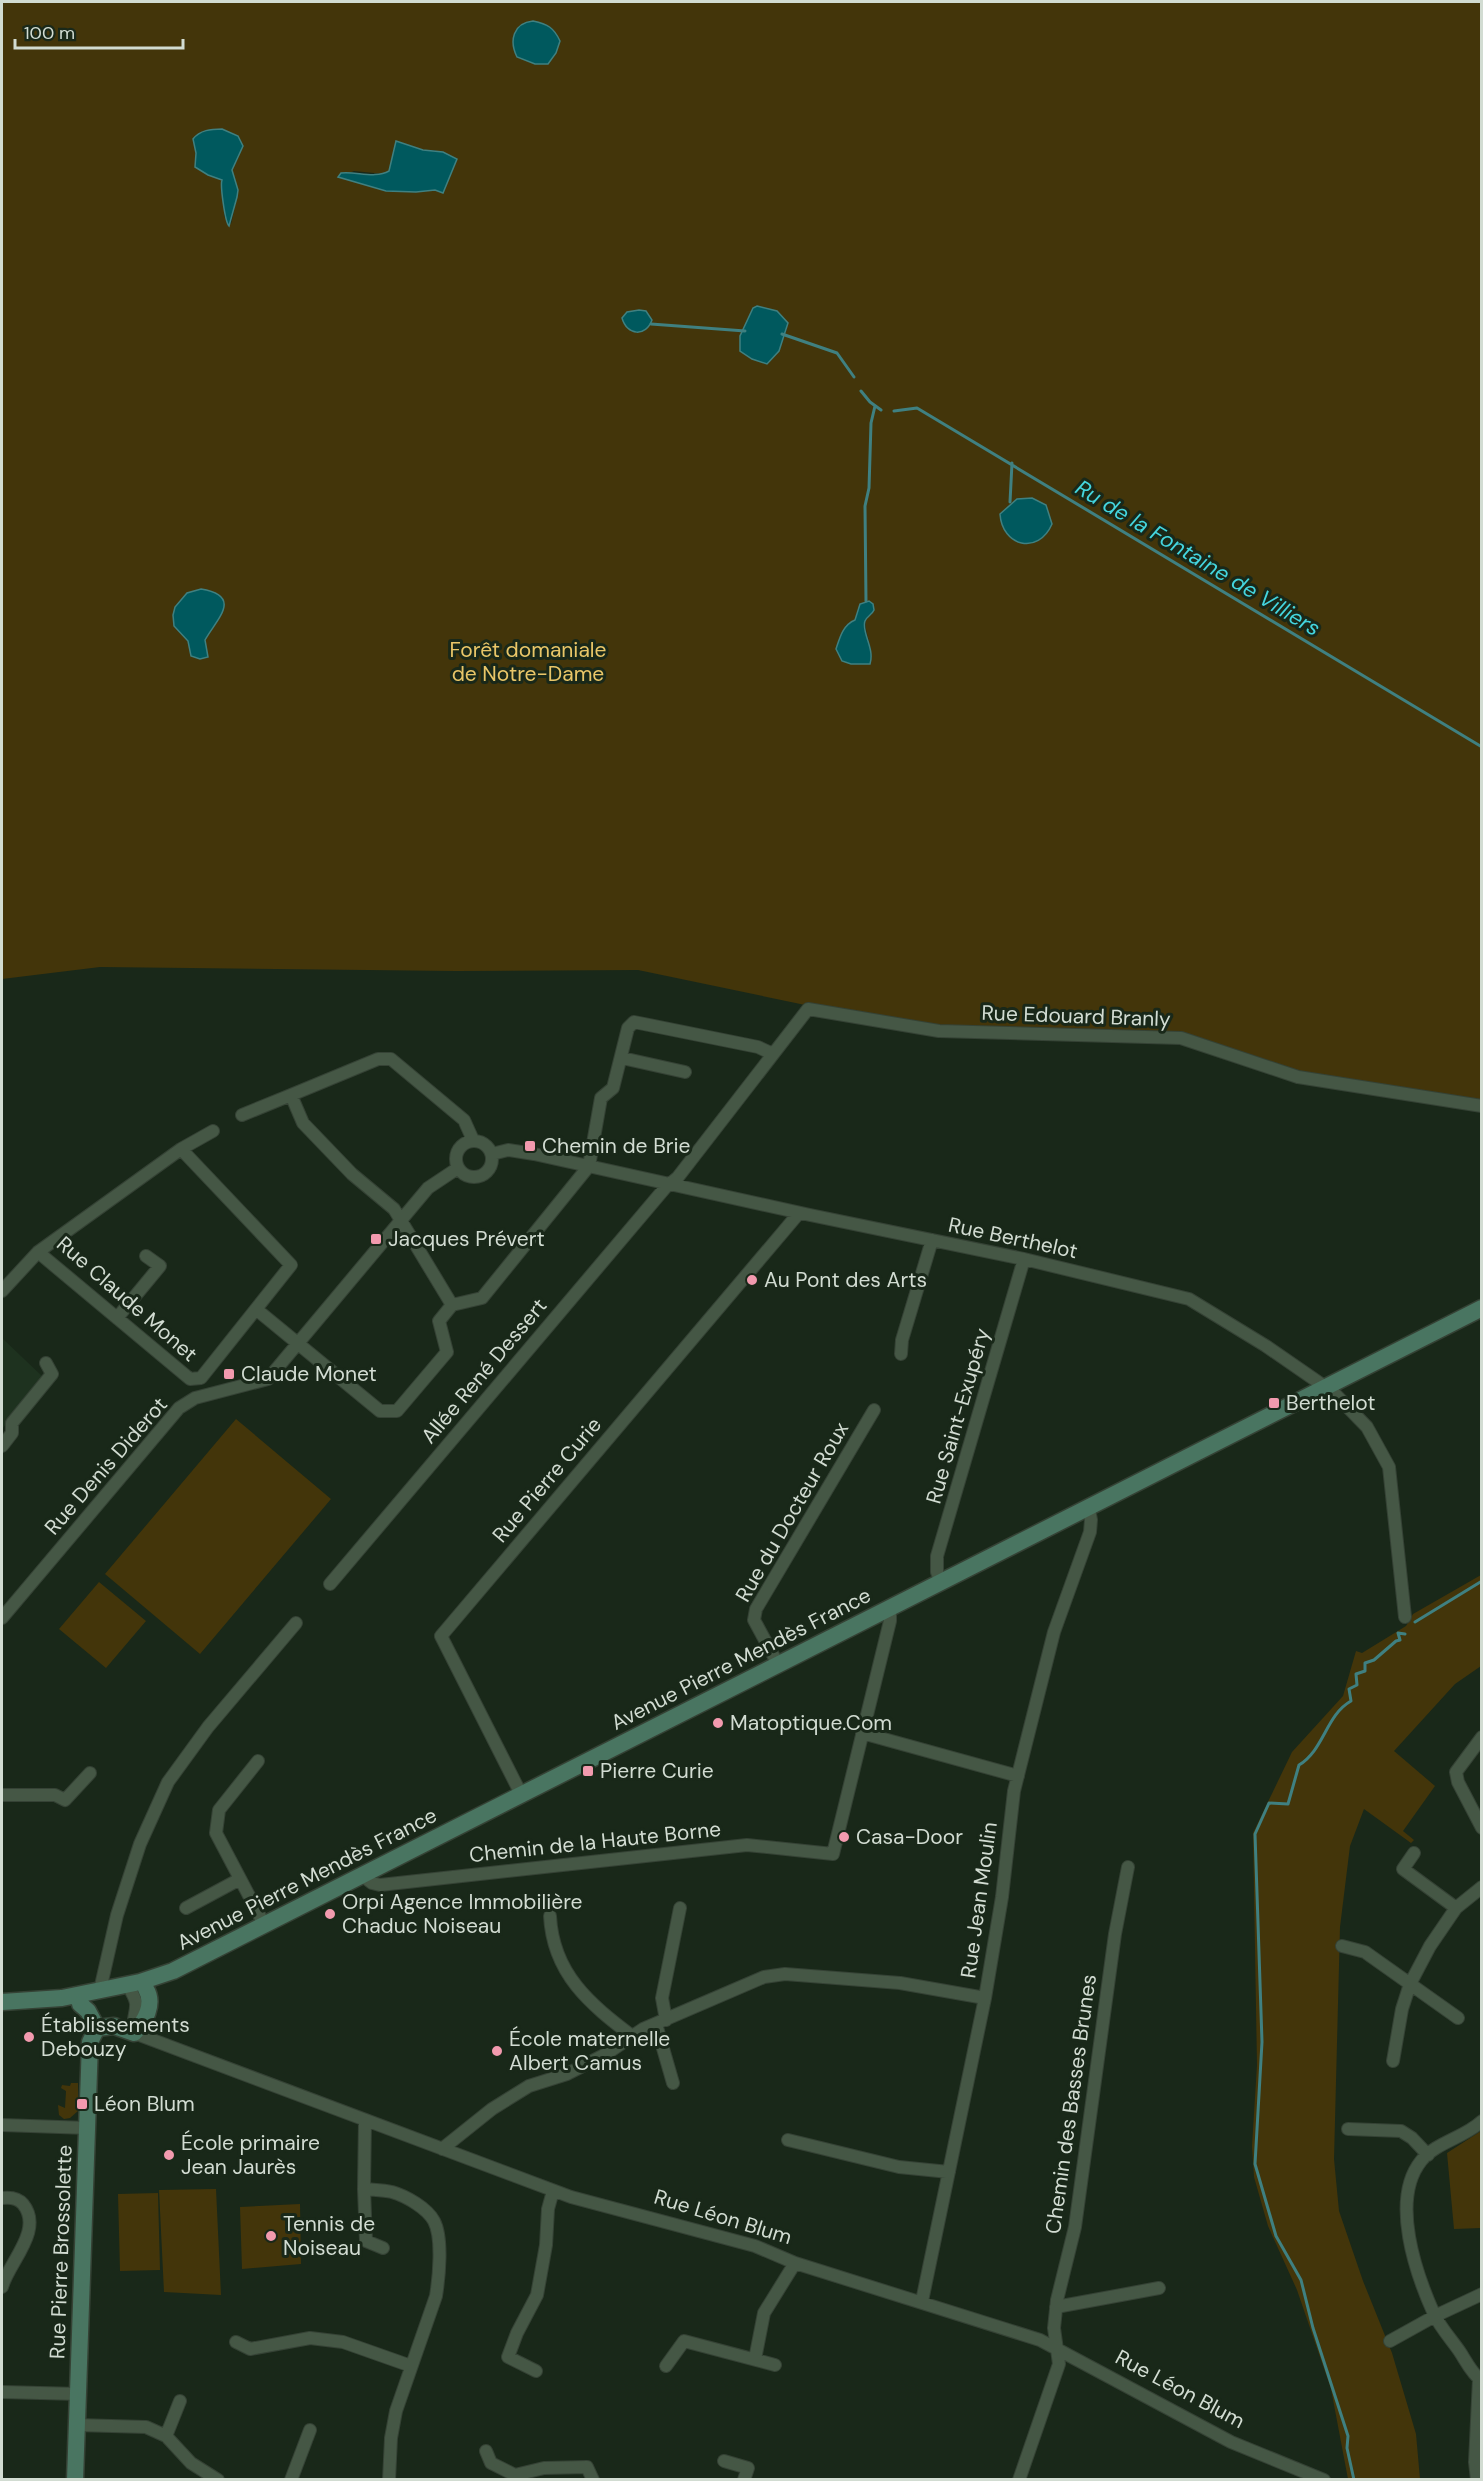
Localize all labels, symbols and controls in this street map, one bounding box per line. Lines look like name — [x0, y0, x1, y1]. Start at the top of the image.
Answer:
scale bar — [15, 12, 183, 50]
text: 100 m — [24, 21, 75, 45]
water label: Ru de la Fontaine de Villiers — [1070, 473, 1326, 643]
park label: Forêt domaniale de Notre-Dame — [450, 636, 607, 688]
street label: Rue Edouard Branly — [981, 999, 1171, 1033]
place label: Chemin de Brie — [542, 1132, 691, 1160]
marker: Chemin de Brie — [523, 1139, 537, 1153]
street label: Rue Berthelot — [946, 1211, 1080, 1265]
place label: Jacques Prévert — [388, 1225, 545, 1253]
street label: Rue Claude Monet — [51, 1230, 203, 1368]
marker: Jacques Prévert — [369, 1232, 383, 1246]
place label: Au Pont des Arts — [764, 1266, 927, 1294]
marker: Au Pont des Arts — [745, 1273, 759, 1287]
street label: Allée René Dessert — [415, 1292, 553, 1450]
street label: Rue Saint-Exupéry — [920, 1325, 997, 1507]
place label: Claude Monet — [241, 1360, 377, 1388]
marker: Claude Monet — [222, 1367, 236, 1381]
place label: Berthelot — [1286, 1389, 1376, 1417]
street label: Rue Denis Diderot — [38, 1391, 174, 1541]
marker: Berthelot — [1267, 1396, 1281, 1410]
street label: Rue Pierre Curie — [486, 1411, 608, 1549]
street label: Rue du Docteur Roux — [729, 1417, 855, 1607]
street label: Avenue Pierre Mendès France — [606, 1581, 876, 1737]
place label: Matoptique.Com — [730, 1709, 892, 1737]
marker: Matoptique.Com — [711, 1716, 725, 1730]
place label: Pierre Curie — [600, 1757, 714, 1785]
marker: Pierre Curie — [581, 1764, 595, 1778]
street label: Avenue Pierre Mendès France — [172, 1801, 442, 1957]
street label: Chemin de la Haute Borne — [468, 1815, 722, 1869]
street label: Rue Jean Moulin — [954, 1820, 1004, 1980]
place label: Casa-Door — [856, 1823, 963, 1851]
marker: Casa-Door — [837, 1830, 851, 1844]
place label: Orpi Agence Immobilière Chaduc Noiseau — [342, 1888, 583, 1940]
marker: Orpi Agence Immobilière Chaduc Noiseau — [323, 1907, 337, 1921]
street label: Chemin des Basses Brunes — [1039, 1972, 1103, 2236]
place label: Établissements Debouzy — [41, 2011, 190, 2063]
place label: École maternelle Albert Camus — [509, 2025, 670, 2077]
marker: Établissements Debouzy — [22, 2030, 36, 2044]
marker: École maternelle Albert Camus — [490, 2044, 504, 2058]
place label: Léon Blum — [94, 2090, 195, 2118]
marker: Léon Blum — [75, 2097, 89, 2111]
place label: École primaire Jean Jaurès — [181, 2129, 320, 2181]
street label: Rue Pierre Brossolette — [43, 2144, 79, 2360]
marker: École primaire Jean Jaurès — [162, 2148, 176, 2162]
street label: Rue Léon Blum — [651, 2183, 795, 2251]
place label: Tennis de Noiseau — [283, 2210, 375, 2262]
marker: Tennis de Noiseau — [264, 2229, 278, 2243]
street label: Rue Léon Blum — [1110, 2343, 1250, 2435]

